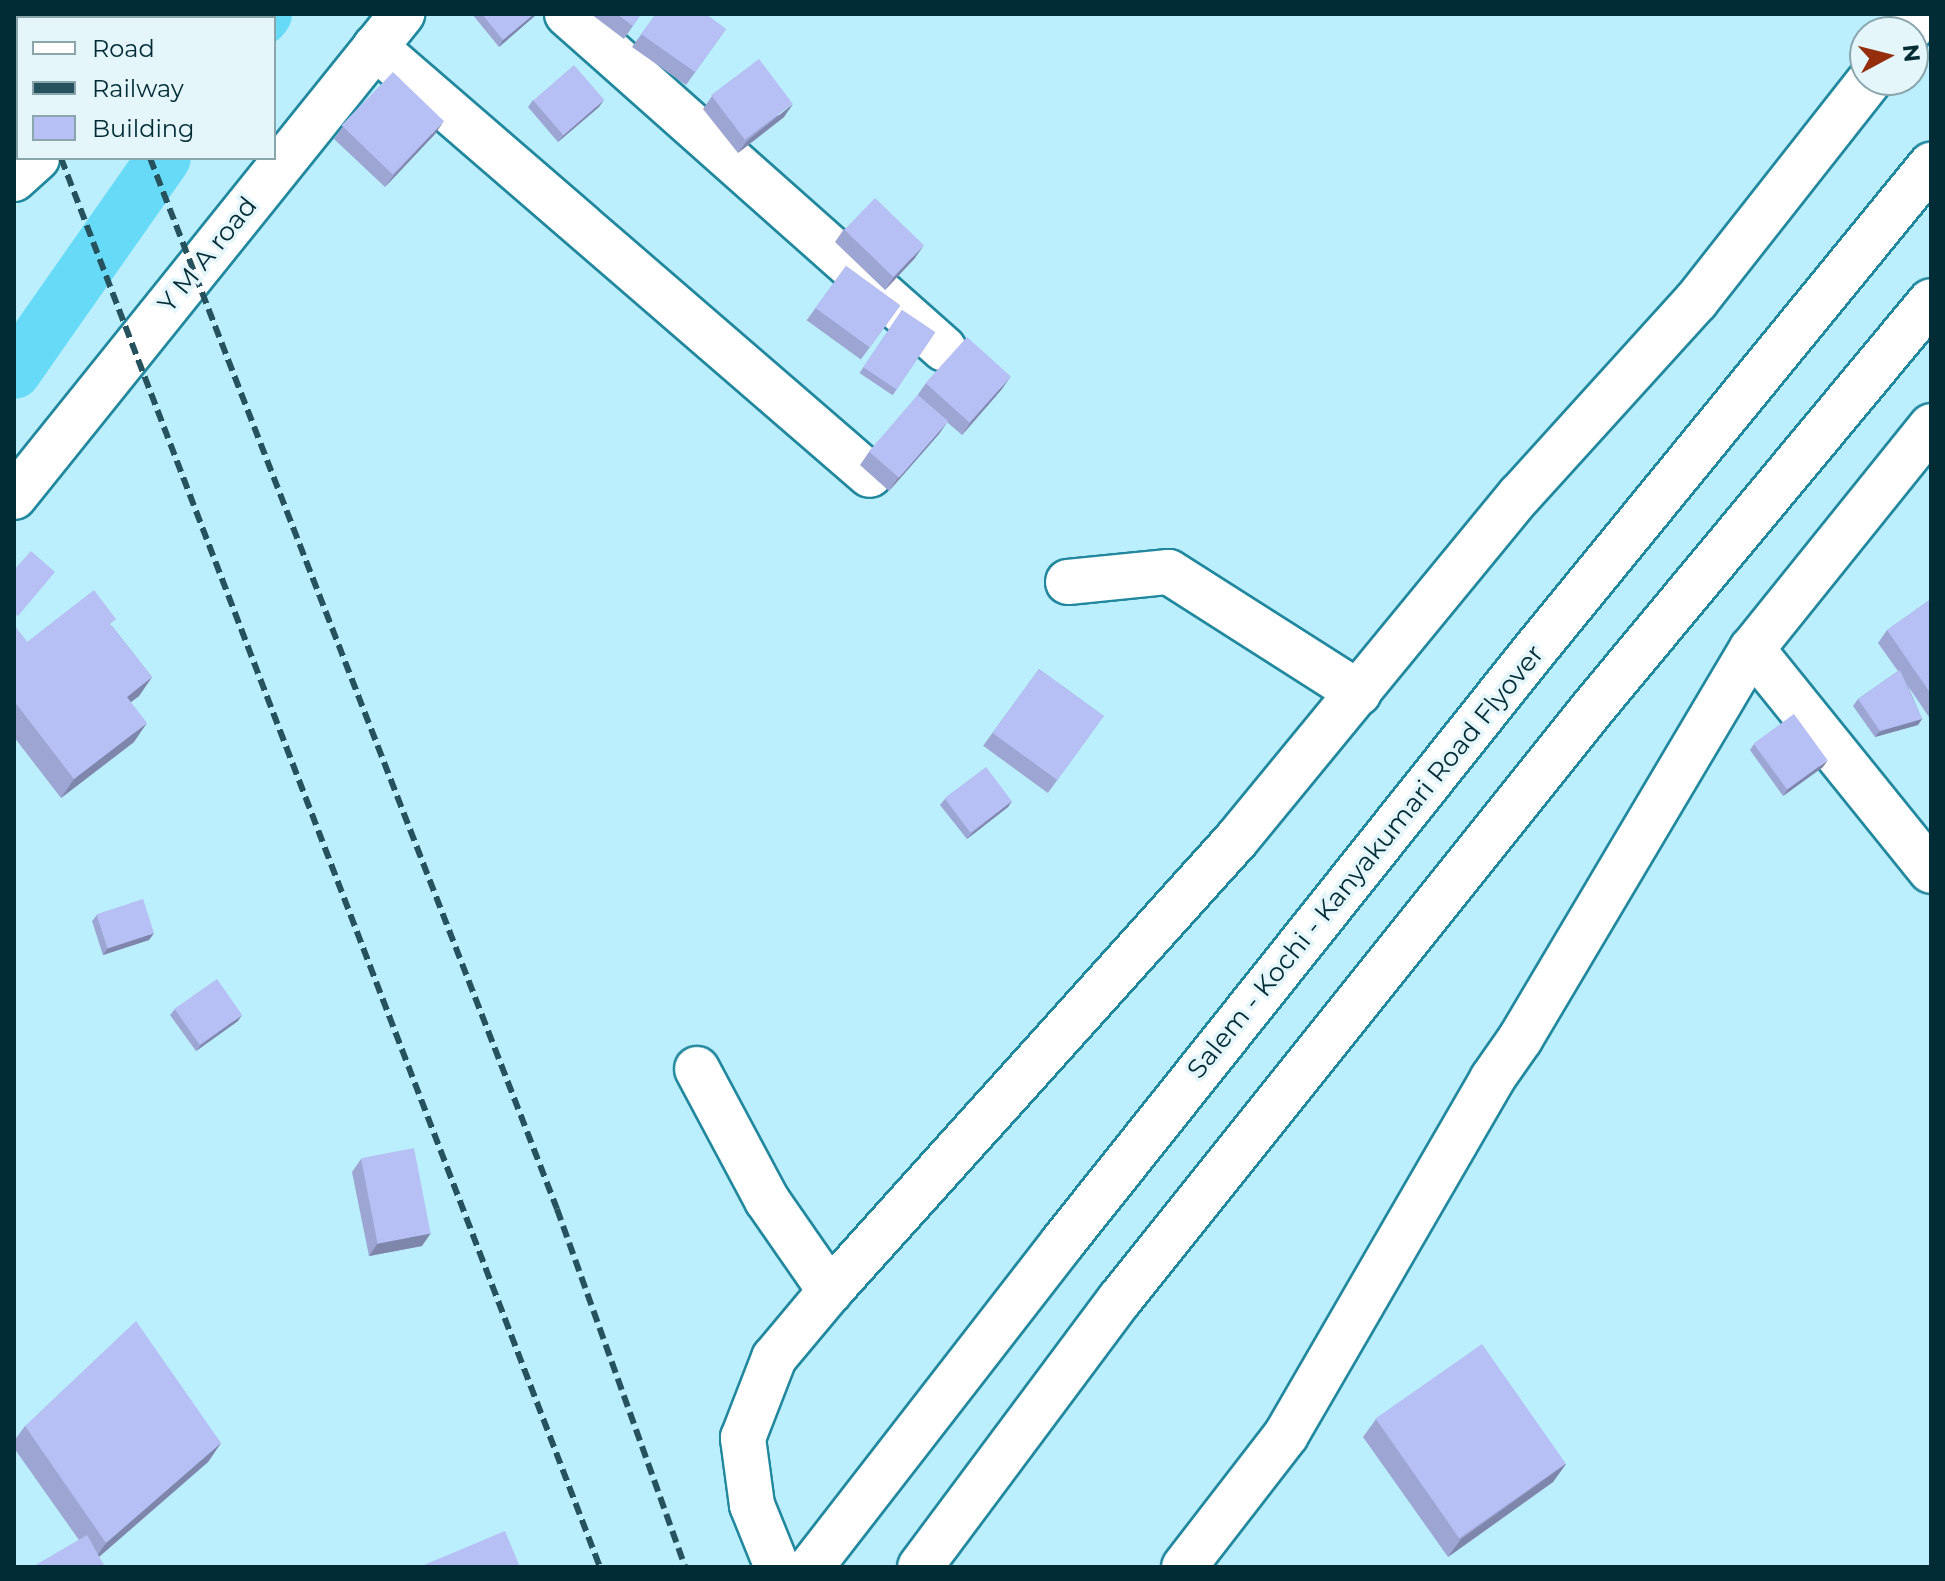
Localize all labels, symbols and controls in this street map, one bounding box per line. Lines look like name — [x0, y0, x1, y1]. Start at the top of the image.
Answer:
legend — [16, 16, 276, 160]
north arrow — [1849, 16, 1929, 96]
text: Road — [92, 34, 155, 63]
text: N — [1897, 43, 1926, 64]
text: Railway — [92, 74, 184, 103]
text: Building — [92, 114, 195, 143]
street label: Y M A road — [152, 191, 264, 319]
street label: Salem - Kochi - Kanyakumari Road Flyover — [1181, 639, 1551, 1085]

